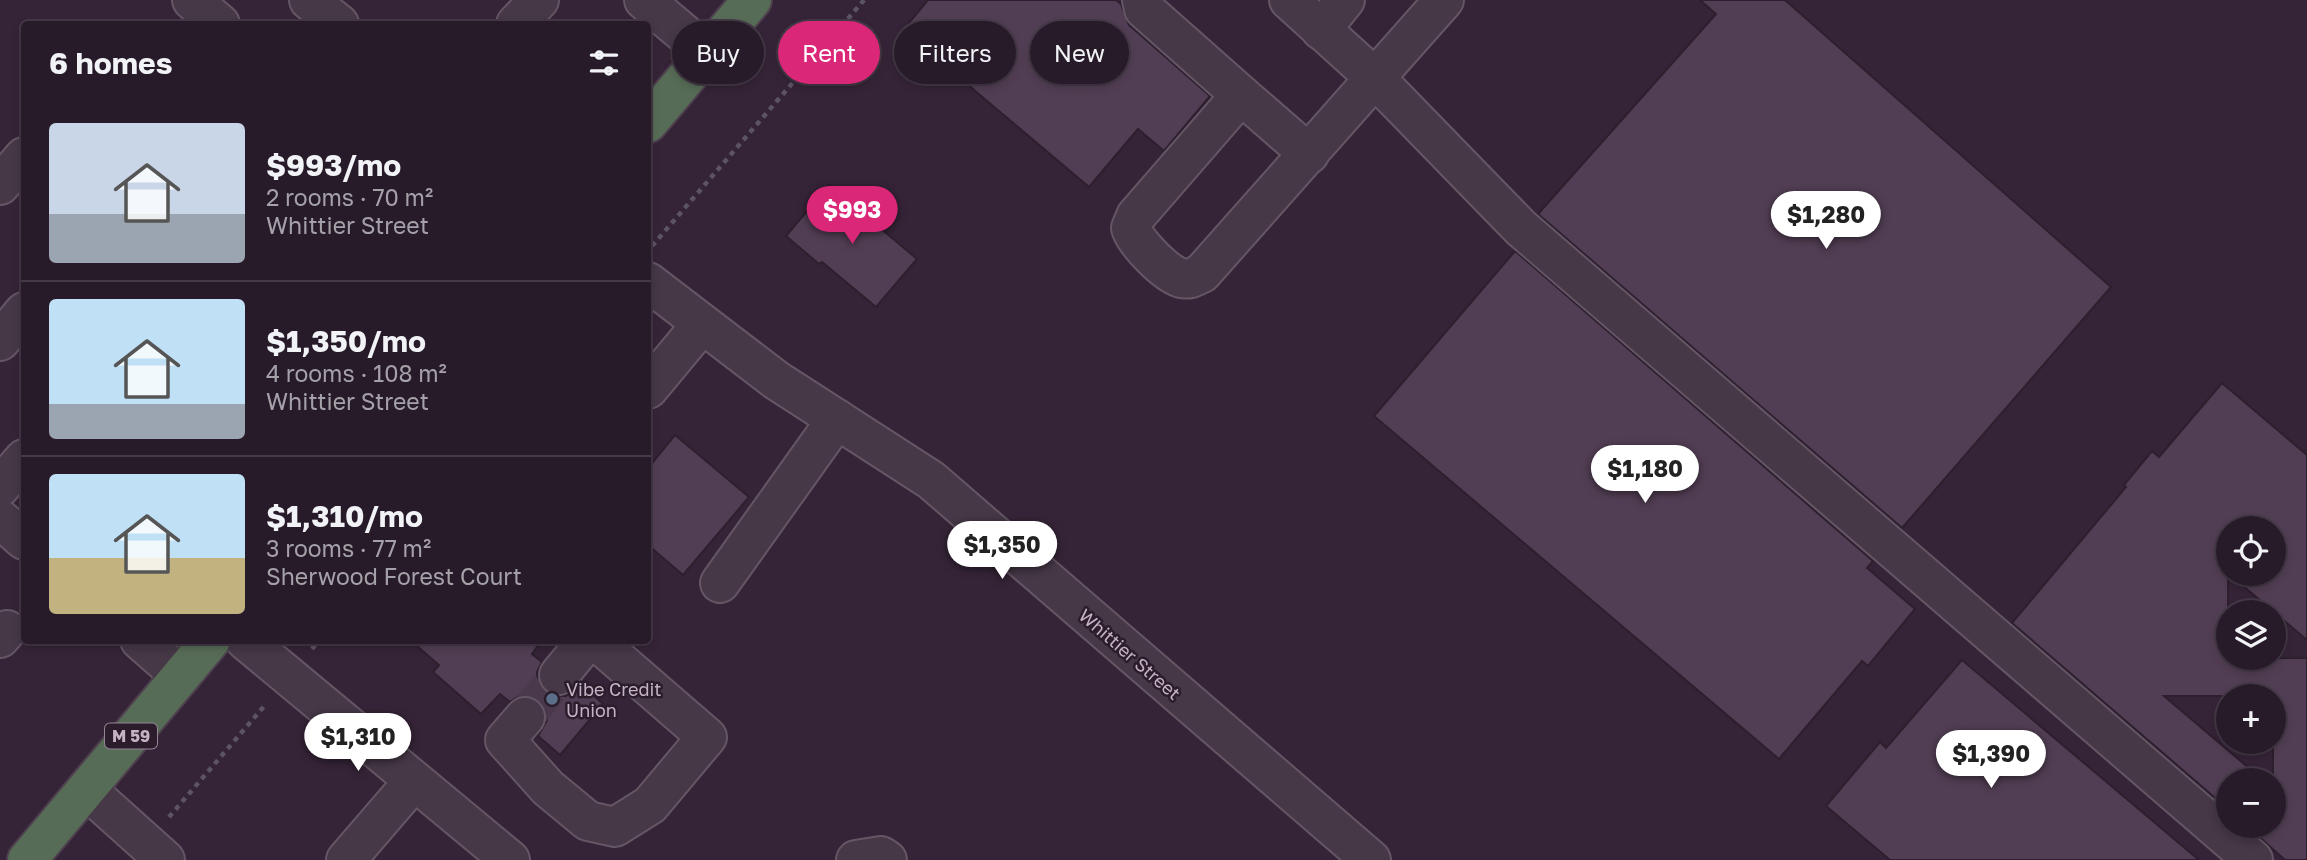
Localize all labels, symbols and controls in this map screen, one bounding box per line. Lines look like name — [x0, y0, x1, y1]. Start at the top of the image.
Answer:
chip: Buy — [672, 21, 764, 84]
chip: Rent — [778, 21, 880, 84]
chip: Filters — [894, 21, 1016, 84]
chip: New — [1030, 21, 1129, 84]
icon: filters — [585, 44, 623, 82]
text: 6 homes — [49, 45, 172, 81]
text: $993/mo — [266, 147, 401, 183]
icon: home — [105, 151, 189, 235]
text: 2 rooms · 70 m² — [266, 183, 433, 211]
pin: $993 — [811, 187, 893, 246]
pin: $1,280 — [1769, 191, 1883, 251]
text: $993 — [823, 195, 881, 223]
text: $1,280 — [1787, 200, 1865, 228]
text: Whittier Street — [266, 211, 429, 239]
text: $1,350/mo — [266, 323, 426, 359]
icon: home — [105, 327, 189, 411]
text: 4 rooms · 108 m² — [266, 359, 447, 387]
text: Whittier Street — [266, 387, 429, 415]
pin: $1,180 — [1588, 446, 1702, 505]
text: $1,180 — [1607, 454, 1683, 482]
text: $1,310/mo — [266, 498, 423, 534]
icon: home — [105, 502, 189, 586]
map controls — [2216, 516, 2286, 838]
button: locate — [2216, 516, 2286, 586]
pin: $1,350 — [945, 522, 1059, 581]
text: $1,350 — [963, 530, 1041, 558]
text: 3 rooms · 77 m² — [266, 534, 431, 562]
text: Sherwood Forest Court — [266, 562, 522, 590]
button: layers — [2216, 600, 2286, 670]
street label: Whittier Street — [1075, 604, 1185, 704]
place label: Vibe Credit Union — [566, 678, 662, 721]
button: + — [2216, 684, 2286, 754]
marker: Vibe Credit Union — [544, 691, 560, 707]
pin: $1,310 — [301, 714, 415, 773]
text: $1,310 — [320, 722, 396, 750]
road number: M 59 — [105, 723, 157, 748]
pin: $1,390 — [1934, 730, 2048, 790]
text: $1,390 — [1952, 739, 2030, 767]
button: − — [2216, 768, 2286, 838]

